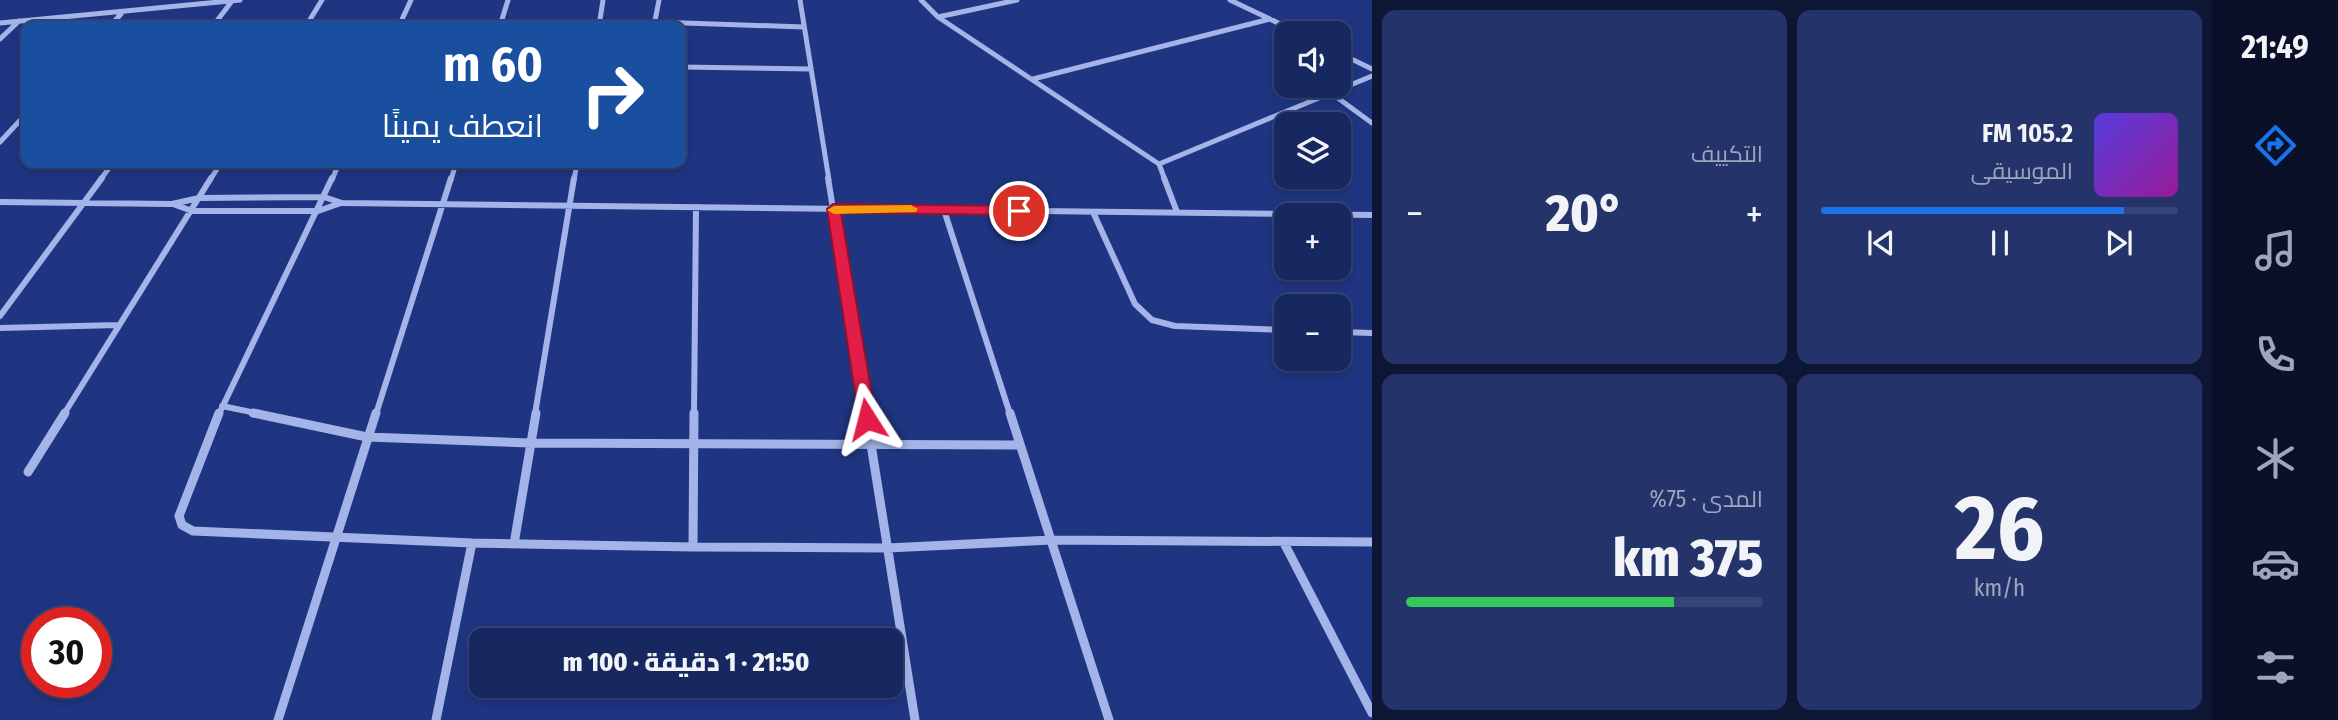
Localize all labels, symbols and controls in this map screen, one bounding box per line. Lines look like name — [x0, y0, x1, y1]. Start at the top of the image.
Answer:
map controls — [1274, 21, 1351, 371]
button: sound — [1274, 21, 1351, 98]
text: 21:49 — [2241, 28, 2309, 66]
text: 60 m — [443, 35, 543, 94]
icon: right — [567, 49, 658, 140]
text: انعطف يمينًا — [382, 107, 543, 145]
button: layers — [1274, 112, 1351, 189]
text: 105.2 FM — [1982, 118, 2073, 149]
icon: directions — [2251, 121, 2300, 170]
text: التكييف — [1691, 140, 1763, 168]
text: الموسيقى — [1971, 157, 2073, 185]
pin — [989, 181, 1049, 241]
text: 20° — [1546, 182, 1623, 245]
text: − — [1406, 191, 1423, 237]
text: + — [1746, 191, 1763, 237]
icon: arrive — [1000, 192, 1038, 230]
button: + — [1274, 203, 1351, 280]
icon: previous — [1862, 224, 1900, 262]
icon: pause — [1981, 224, 2019, 262]
icon: next — [2100, 224, 2138, 262]
icon: music — [2251, 226, 2300, 275]
button: − — [1274, 294, 1351, 371]
icon: phone — [2251, 330, 2300, 379]
position arrow — [830, 382, 904, 456]
icon: climate — [2251, 434, 2300, 483]
text: 26 — [1955, 474, 2044, 583]
text: المدى · 75% — [1650, 485, 1763, 513]
text: 375 km — [1613, 527, 1763, 590]
icon: car — [2251, 539, 2300, 588]
text: km/h — [1974, 574, 2025, 602]
speed limit sign: 30 — [21, 607, 112, 698]
icon: filters — [2251, 643, 2300, 692]
text: 21:50 · 1 دقيقة · 100 m — [563, 647, 809, 678]

